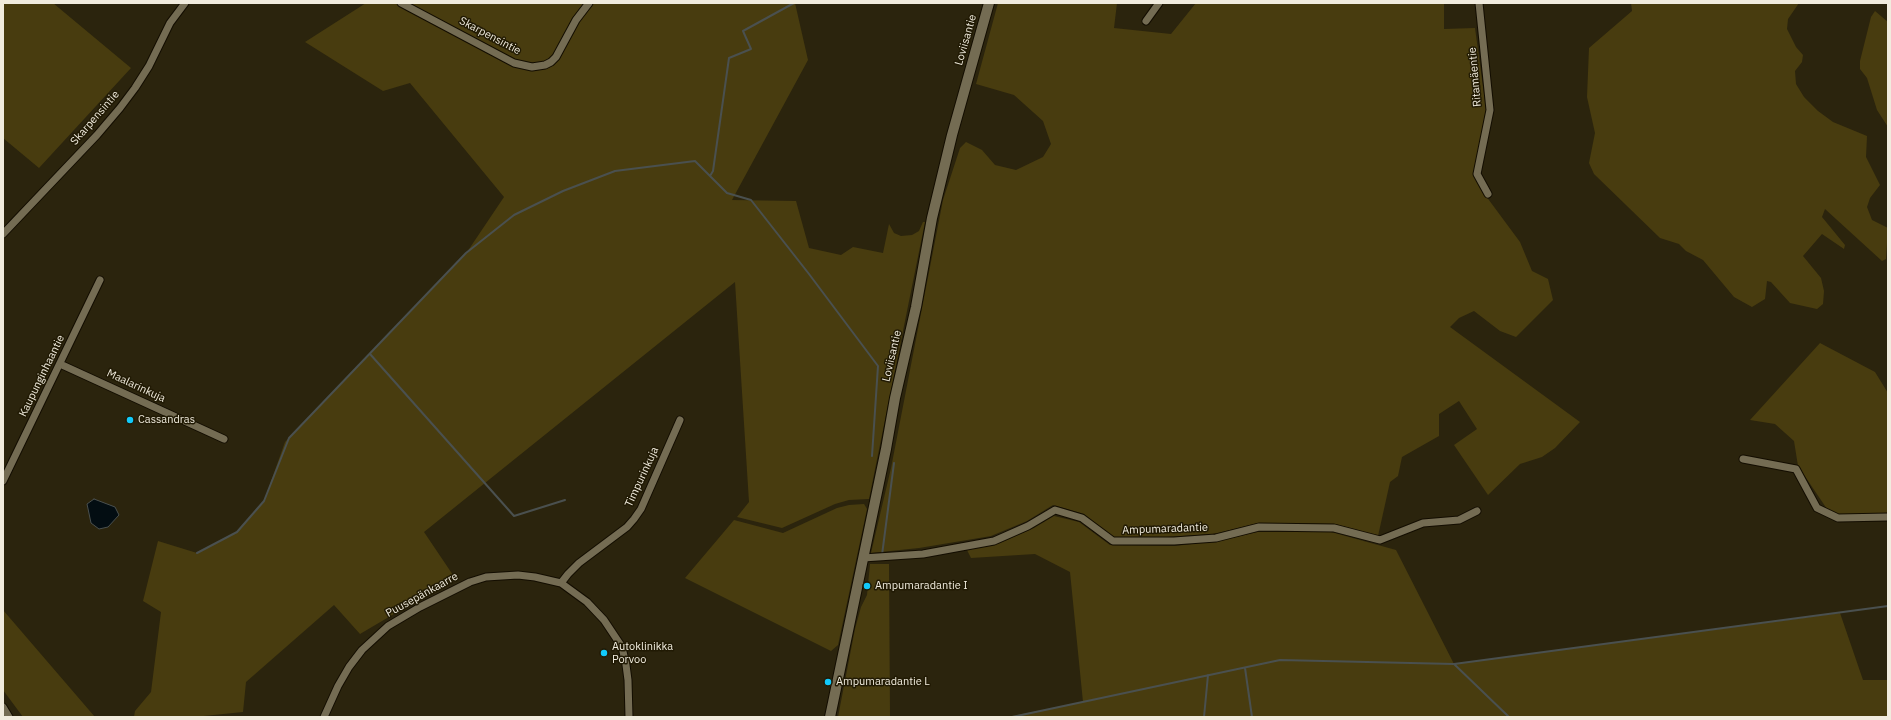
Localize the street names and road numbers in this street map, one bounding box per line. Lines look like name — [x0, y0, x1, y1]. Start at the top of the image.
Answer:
street label: Loviisantie — [952, 13, 980, 67]
street label: Skarpensintie — [457, 14, 523, 58]
street label: Ritamäentie — [1466, 47, 1484, 107]
street label: Skarpensintie — [68, 88, 122, 148]
street label: Loviisantie — [880, 329, 904, 383]
street label: Kaupunginhaantie — [16, 333, 68, 419]
street label: Maalarinkuja — [105, 367, 167, 405]
street label: Timpurinkuja — [622, 445, 662, 509]
street label: Ampumaradantie — [1122, 521, 1208, 537]
street label: Puusepänkaarre — [384, 570, 460, 620]

